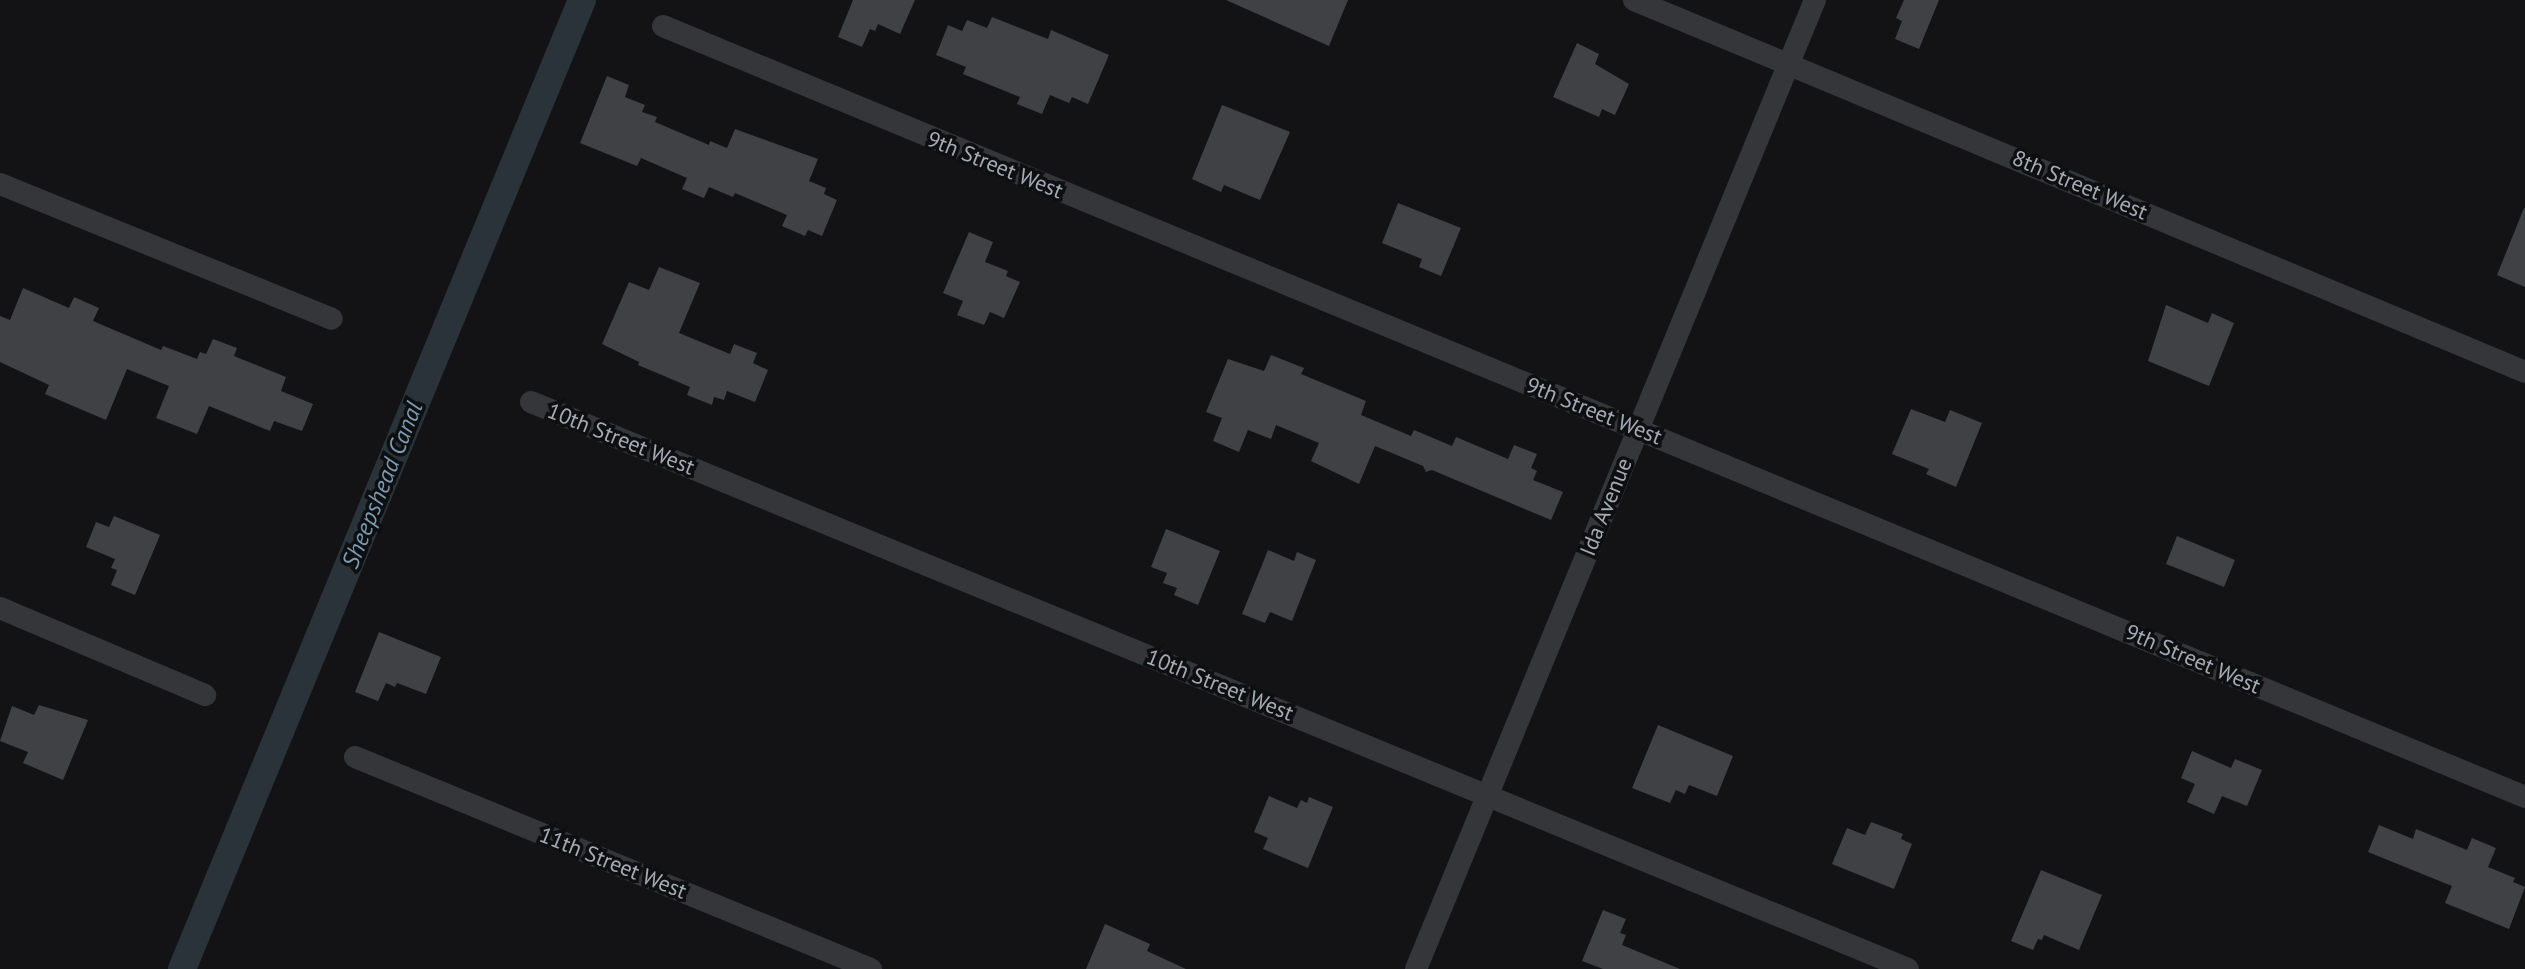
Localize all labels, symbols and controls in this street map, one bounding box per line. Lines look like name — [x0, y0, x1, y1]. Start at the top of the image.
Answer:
street label: 9th Street West — [923, 126, 1067, 204]
street label: 8th Street West — [2008, 145, 2152, 225]
street label: 9th Street West — [1522, 372, 1666, 450]
water label: Sheepshead Canal — [335, 397, 429, 573]
street label: 10th Street West — [543, 397, 699, 481]
street label: Ida Avenue — [1574, 454, 1638, 560]
street label: 9th Street West — [2121, 619, 2265, 699]
street label: 10th Street West — [1142, 643, 1298, 727]
street label: 11th Street West — [535, 821, 691, 905]

